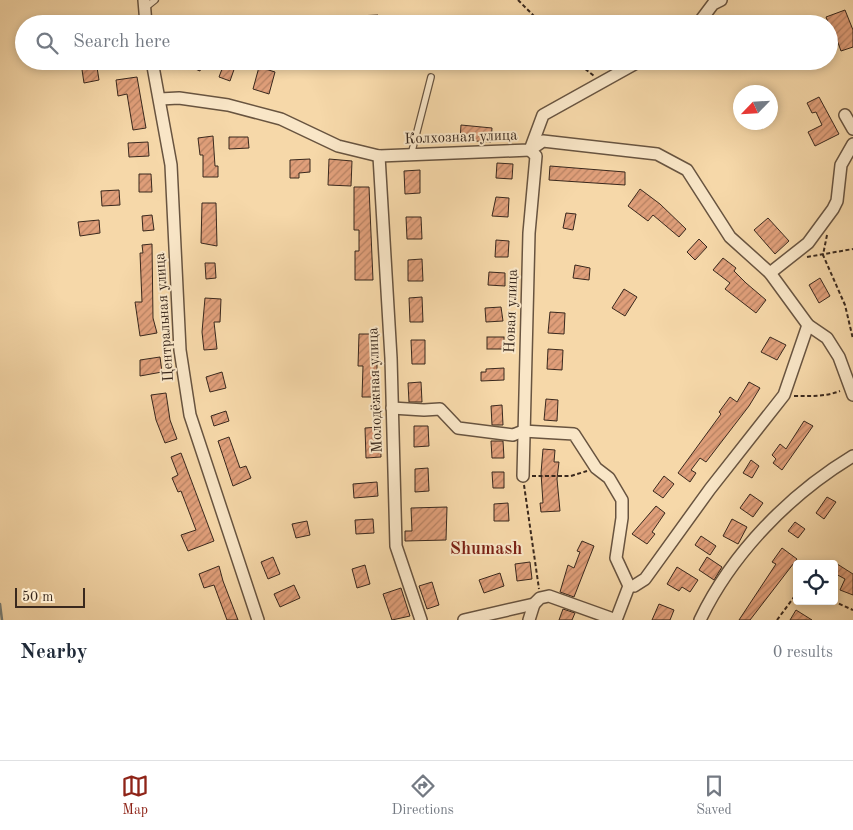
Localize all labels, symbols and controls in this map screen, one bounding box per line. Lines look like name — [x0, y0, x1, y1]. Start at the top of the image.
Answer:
search box — [15, 15, 838, 70]
icon: search — [33, 29, 61, 57]
text: Search here — [73, 33, 170, 52]
north arrow — [733, 85, 778, 130]
street label: Колхозная улица — [404, 129, 518, 147]
street label: Центральная улица — [153, 251, 177, 382]
street label: Новая улица — [503, 268, 521, 353]
street label: Молодёжная улица — [366, 326, 386, 453]
district label: Shumash — [450, 540, 522, 558]
map controls — [793, 560, 838, 605]
button: locate — [793, 560, 838, 605]
scale bar — [15, 585, 85, 608]
text: 50 m — [22, 590, 53, 604]
text: Nearby — [20, 642, 88, 663]
text: 0 results — [773, 645, 833, 661]
tab: Map — [121, 772, 149, 819]
tab: Directions — [392, 772, 454, 819]
tab: Saved — [696, 772, 732, 819]

